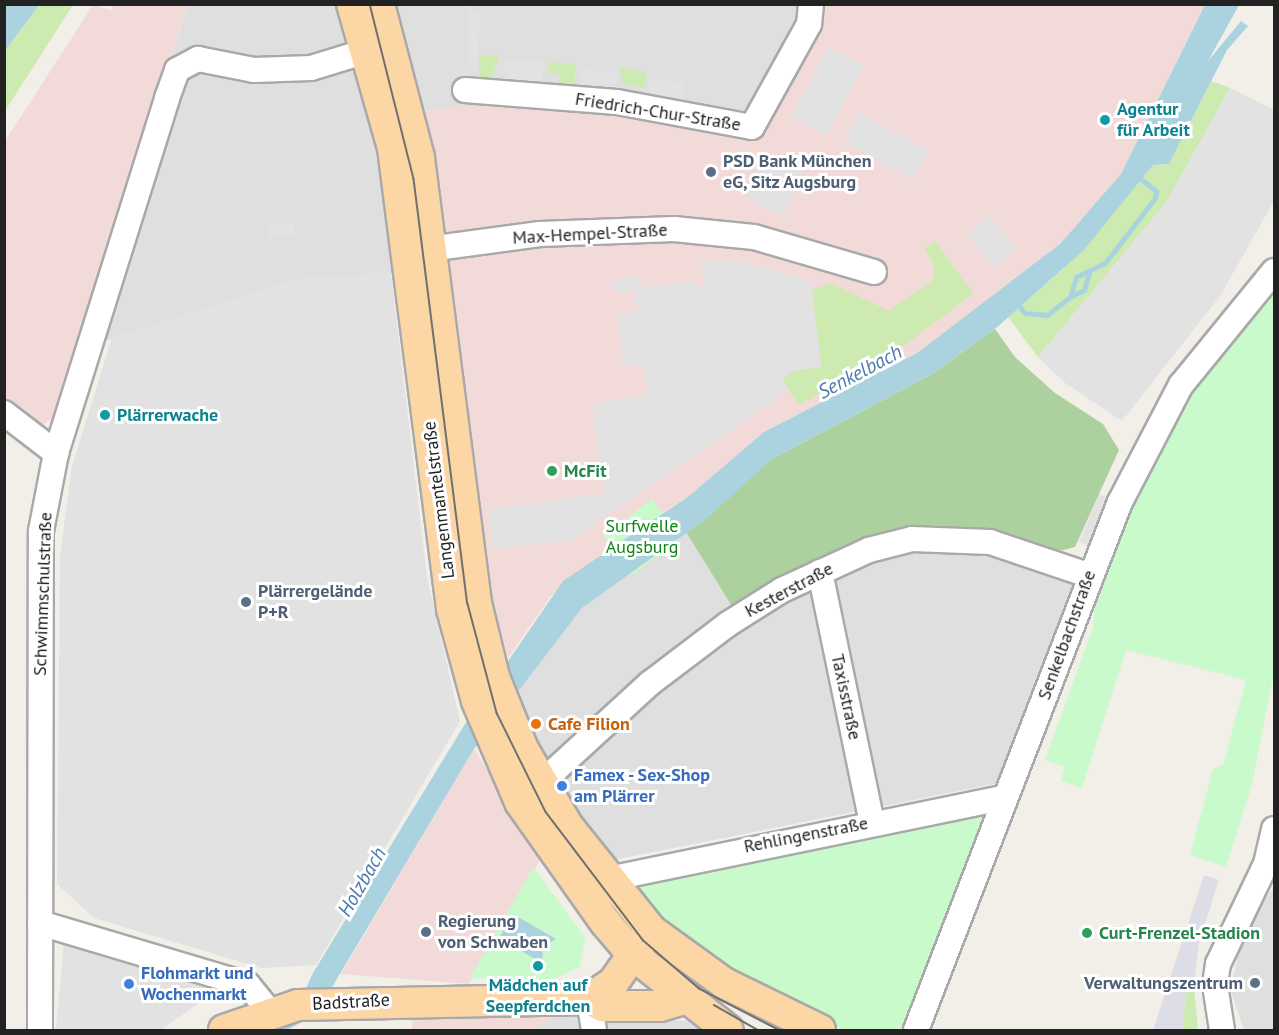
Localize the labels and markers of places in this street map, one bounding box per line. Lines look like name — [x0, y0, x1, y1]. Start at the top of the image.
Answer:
place label: Agentur für Arbeit — [1117, 99, 1190, 142]
marker: Agentur für Arbeit — [1098, 113, 1112, 127]
place label: PSD Bank München eG, Sitz Augsburg — [723, 151, 872, 194]
marker: PSD Bank München eG, Sitz Augsburg — [704, 165, 718, 179]
place label: Plärrerwache — [117, 404, 218, 426]
marker: Plärrerwache — [98, 408, 112, 422]
place label: McFit — [564, 460, 606, 482]
marker: McFit — [545, 464, 559, 478]
place label: Plärrergelände P+R — [258, 581, 372, 624]
marker: Plärrergelände P+R — [239, 595, 253, 609]
place label: Cafe Filion — [548, 713, 630, 735]
marker: Cafe Filion — [529, 717, 543, 731]
place label: Famex - Sex-Shop am Plärrer — [574, 765, 713, 808]
marker: Famex - Sex-Shop am Plärrer — [555, 779, 569, 793]
place label: Regierung von Schwaben — [438, 911, 548, 954]
place label: Curt-Frenzel-Stadion — [1099, 922, 1260, 944]
marker: Regierung von Schwaben — [419, 925, 433, 939]
marker: Curt-Frenzel-Stadion — [1080, 926, 1094, 940]
marker: Mädchen auf Seepferdchen — [531, 959, 545, 973]
place label: Flohmarkt und Wochenmarkt — [141, 963, 254, 1006]
place label: Verwaltungszentrum — [1084, 972, 1243, 994]
place label: Mädchen auf Seepferdchen — [486, 975, 590, 1018]
marker: Verwaltungszentrum — [1248, 976, 1262, 990]
marker: Flohmarkt und Wochenmarkt — [122, 977, 136, 991]

